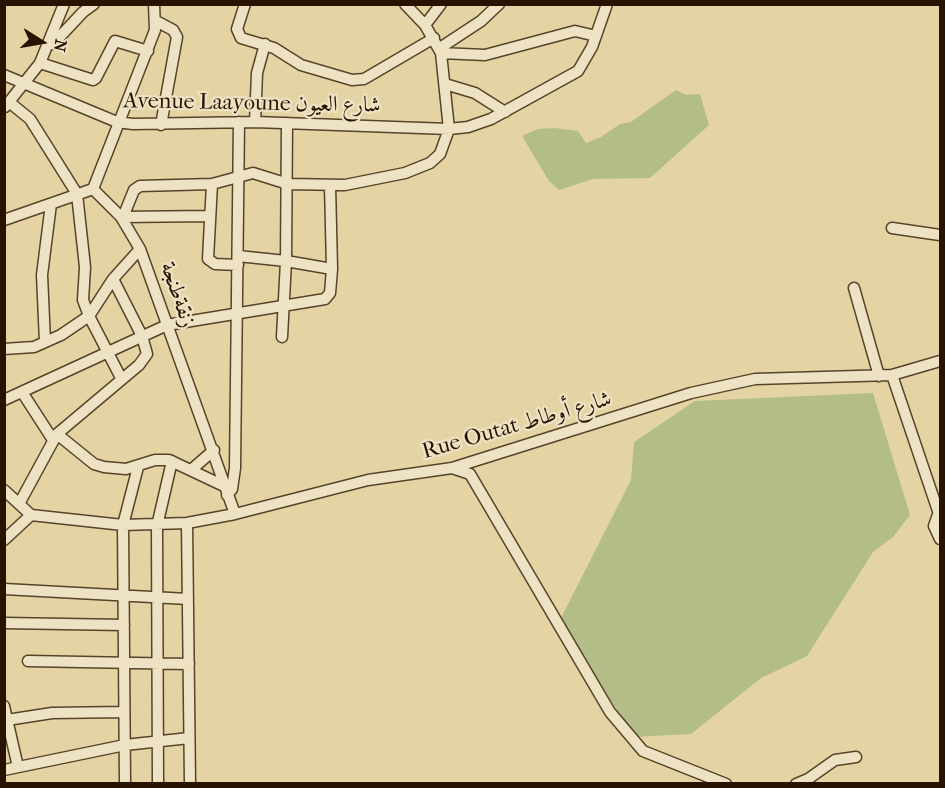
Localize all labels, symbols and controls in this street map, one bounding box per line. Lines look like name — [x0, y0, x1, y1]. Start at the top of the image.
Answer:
north arrow — [12, 12, 72, 72]
text: N — [50, 38, 71, 53]
street label: Avenue Laayoune شارع العيون — [123, 89, 381, 119]
street label: زنقةطنجة — [154, 259, 200, 331]
street label: Rue Outat شارع أوطاط — [419, 386, 615, 466]

